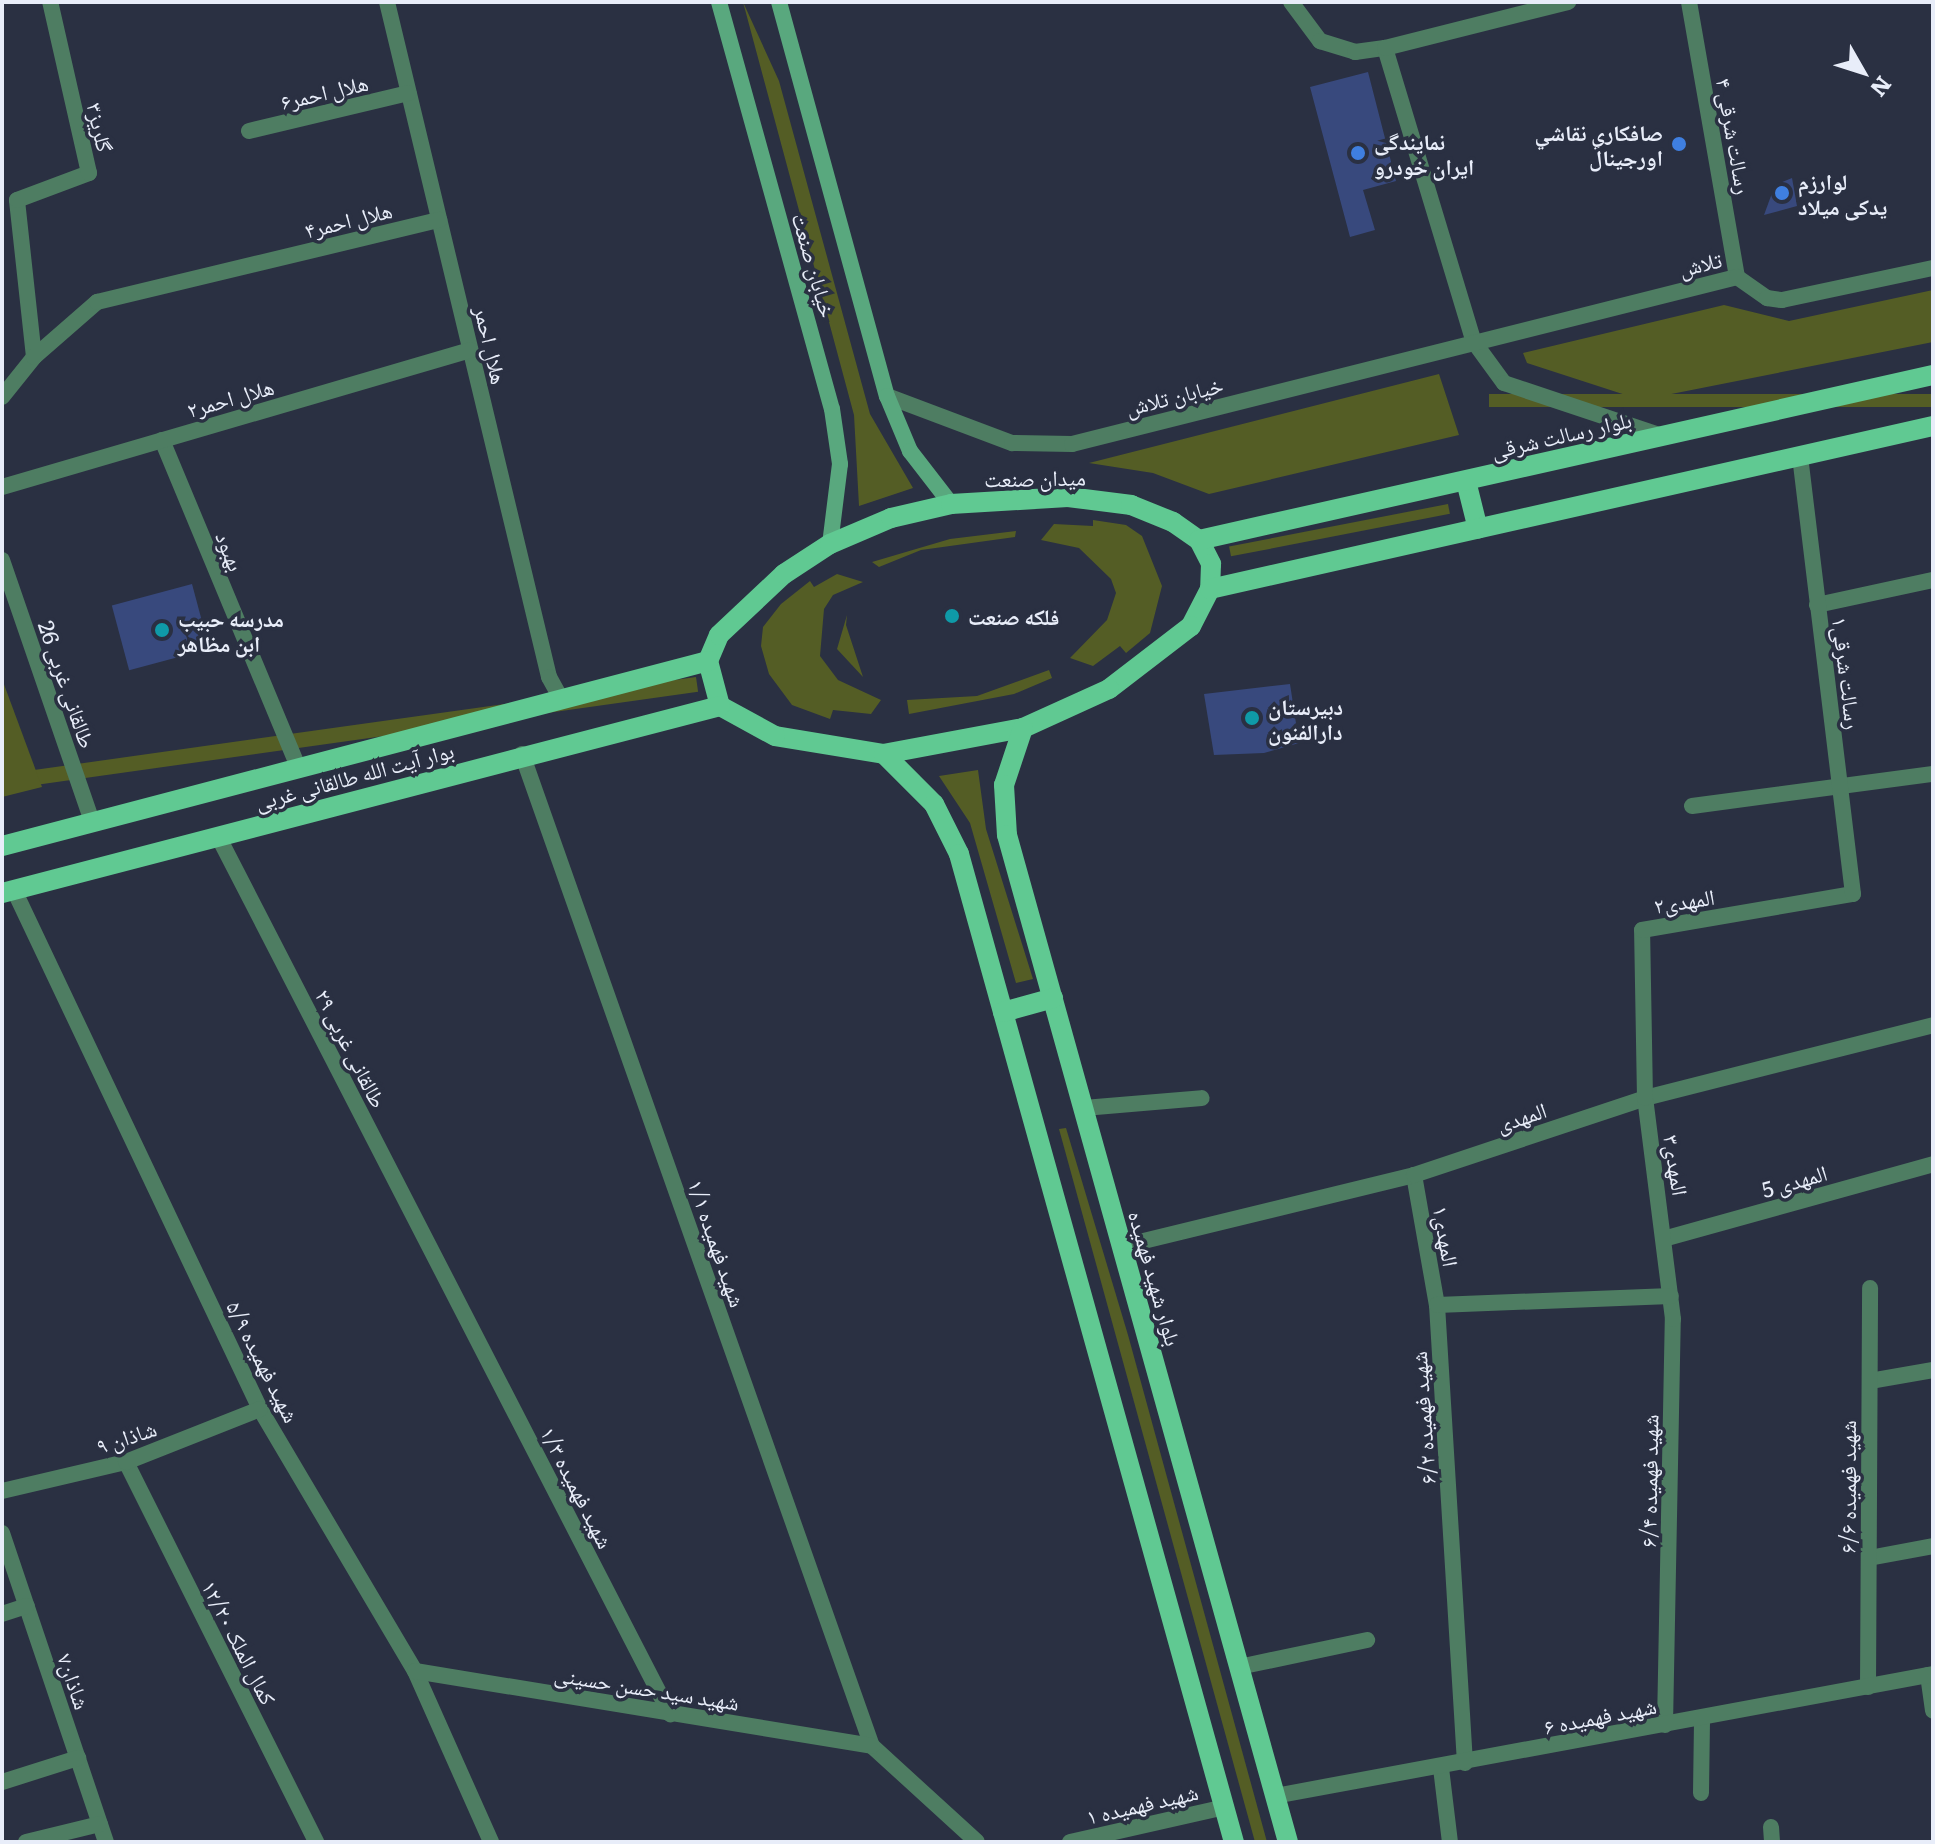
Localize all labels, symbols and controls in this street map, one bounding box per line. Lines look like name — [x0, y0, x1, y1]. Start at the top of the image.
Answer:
north arrow — [1823, 32, 1903, 112]
street label: هلال احمر۶ — [278, 68, 370, 114]
text: N — [1863, 70, 1901, 105]
street label: رسالت شرقی ۴ — [1712, 76, 1758, 196]
street label: گلریز۳ — [83, 100, 119, 154]
place label: صافكاري نقاشي اورجينال — [1534, 118, 1663, 170]
place label: نمایندگی ایران خودرو — [1374, 127, 1474, 178]
marker: صافكاري نقاشي اورجينال — [1670, 135, 1688, 153]
marker: نمایندگی ایران خودرو — [1349, 144, 1367, 162]
place label: لوارزم یدکی میلاد — [1798, 167, 1887, 218]
marker: لوارزم یدکی میلاد — [1773, 184, 1791, 202]
street label: هلال احمر۴ — [302, 195, 394, 243]
street label: خیابان صنعت — [788, 210, 842, 320]
street label: تلاش — [1676, 245, 1724, 281]
street label: هلال احمر — [470, 303, 514, 387]
street label: خیابان تلاش — [1122, 370, 1226, 420]
street label: هلال احمر۲ — [184, 372, 276, 422]
street label: بلوار رسالت شرقی — [1488, 405, 1634, 463]
street label: میدان صنعت — [984, 463, 1086, 491]
street label: بهبود — [211, 527, 251, 575]
place label: فلکه صنعت — [968, 603, 1059, 629]
place label: مدرسه حبیب ابن مظاهر — [178, 604, 284, 656]
marker: فلکه صنعت — [943, 607, 961, 625]
street label: رسالت شرقی۱ — [1828, 615, 1868, 731]
street label: طالقانی غربی 26 — [34, 617, 102, 751]
marker: مدرسه حبیب ابن مظاهر — [153, 621, 171, 639]
place label: دبیرستان دارالفنون — [1268, 692, 1343, 744]
marker: دبیرستان دارالفنون — [1243, 709, 1261, 727]
street label: بوار آیت الله طالقانی غربی — [252, 736, 456, 814]
street label: المهدی۲ — [1652, 882, 1716, 918]
street label: طالقانی غربی ۲۹ — [311, 984, 393, 1112]
street label: المهدی — [1492, 1096, 1550, 1136]
street label: المهدی۳ — [1659, 1133, 1695, 1197]
street label: المهدی 5 — [1758, 1158, 1830, 1202]
street label: شهید فهمیده ۱/۱ — [684, 1176, 752, 1310]
street label: المهدی۱ — [1429, 1204, 1465, 1268]
street label: بلوار شهید فهمیده — [1124, 1207, 1188, 1349]
street label: شهید فهمیده ۵/۹ — [222, 1296, 306, 1426]
street label: شهید فهمیده ۶/۲ — [1404, 1351, 1440, 1485]
street label: شاذان ۹ — [93, 1414, 159, 1458]
street label: شهید فهمیده ۶/۴ — [1634, 1414, 1662, 1548]
street label: شهید فهمیده ۶/۶ — [1834, 1420, 1860, 1554]
street label: شهید فهمیده ۱/۳ — [536, 1422, 620, 1552]
street label: کمال الملک ۱۲/۲۰ — [197, 1575, 283, 1709]
street label: شاذان۷ — [53, 1650, 97, 1712]
street label: شهید سید حسن حسینی — [553, 1659, 741, 1715]
street label: شهید فهمیده ۶ — [1542, 1691, 1658, 1739]
street label: شهید فهمیده ۱ — [1084, 1777, 1200, 1829]

